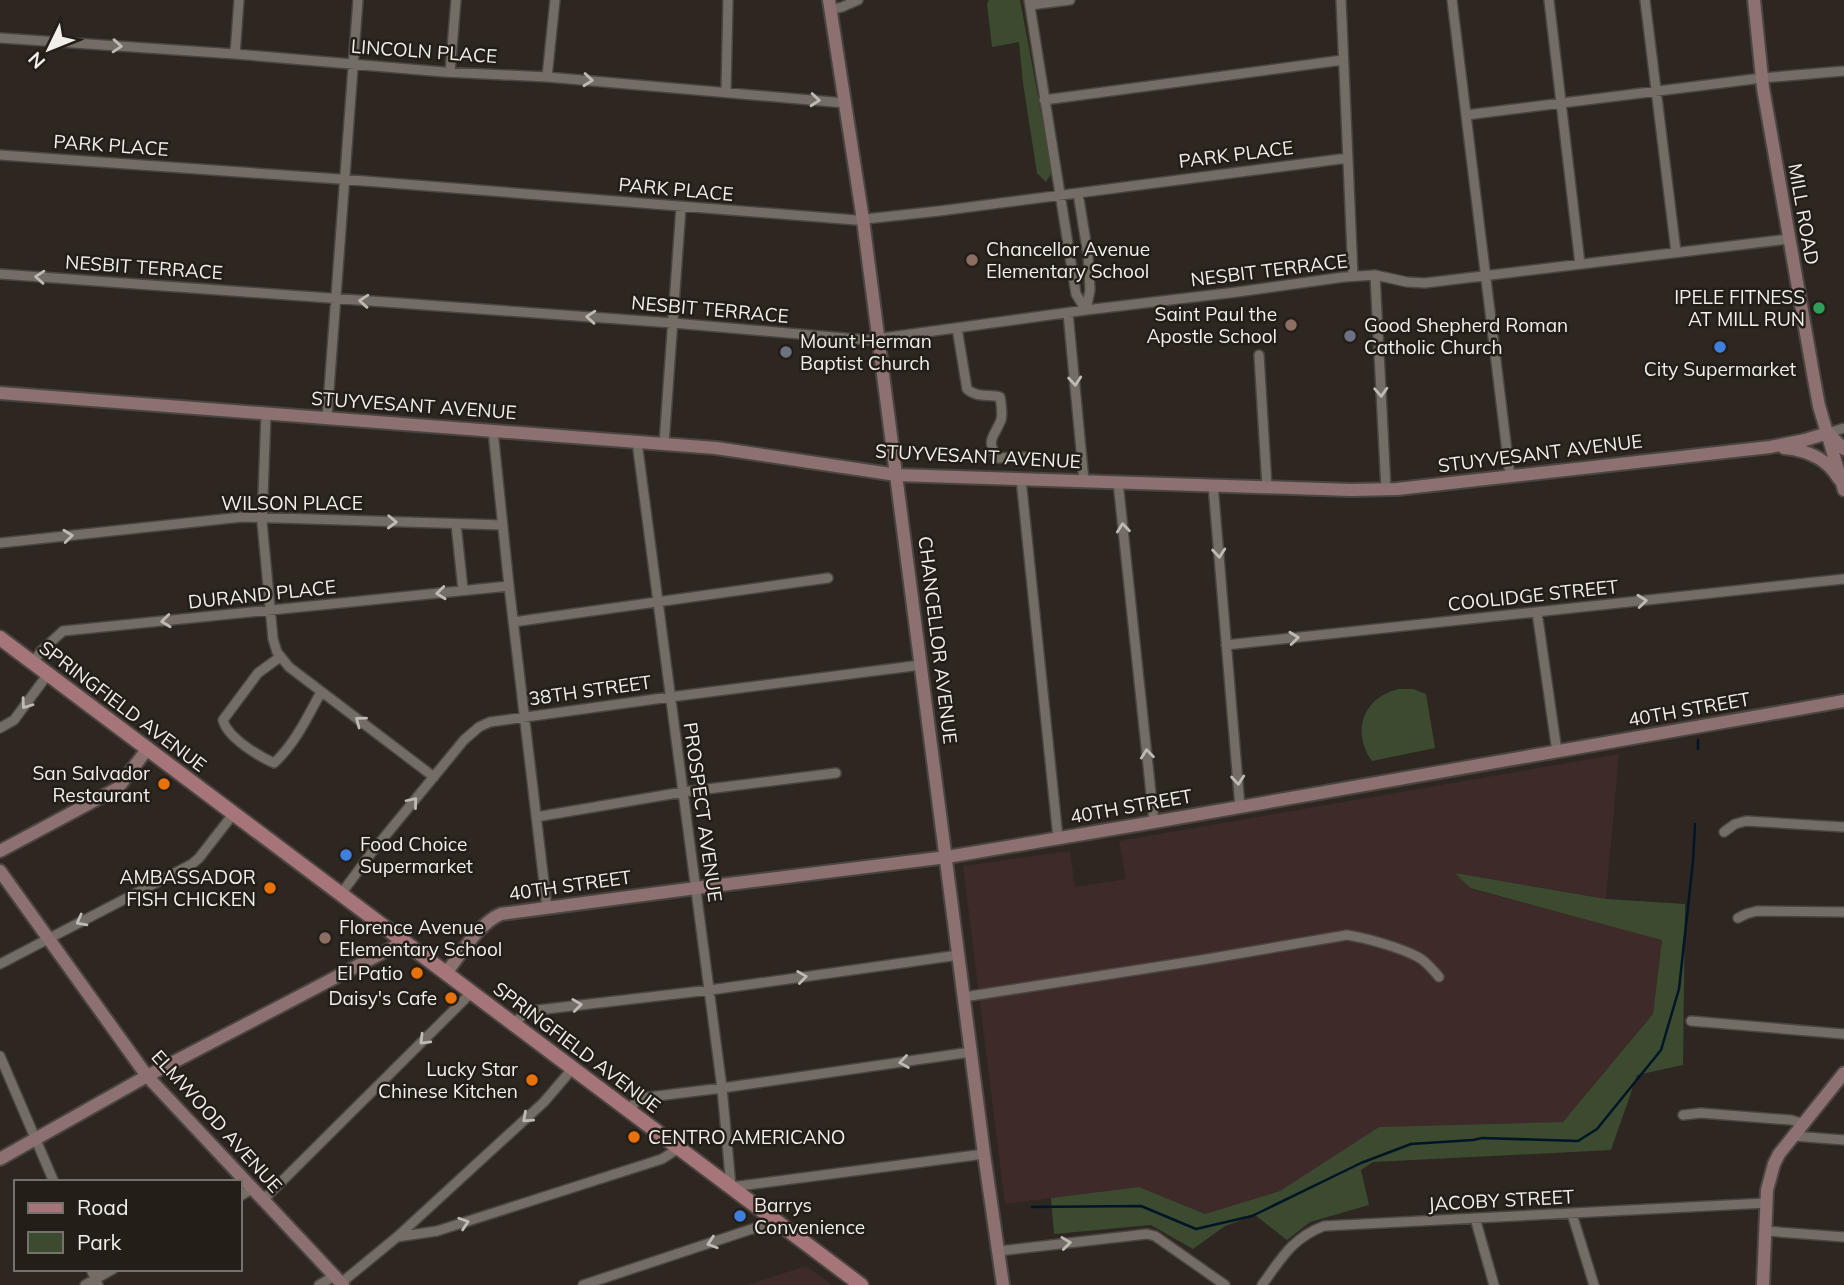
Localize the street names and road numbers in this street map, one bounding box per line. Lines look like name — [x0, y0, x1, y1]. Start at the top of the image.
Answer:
street label: LINCOLN PLACE — [350, 34, 498, 68]
street label: PARK PLACE — [53, 129, 169, 161]
street label: PARK PLACE — [1177, 135, 1295, 173]
street label: MILL ROAD — [1783, 161, 1825, 267]
street label: PARK PLACE — [617, 172, 735, 206]
street label: NESBIT TERRACE — [1189, 248, 1349, 292]
street label: NESBIT TERRACE — [64, 250, 224, 284]
street label: NESBIT TERRACE — [630, 290, 790, 328]
street label: STUYVESANT AVENUE — [311, 386, 517, 424]
street label: STUYVESANT AVENUE — [1436, 429, 1644, 477]
street label: STUYVESANT AVENUE — [875, 439, 1081, 473]
street label: WILSON PLACE — [221, 491, 363, 515]
street label: CHANCELLOR AVENUE — [913, 535, 963, 745]
street label: DURAND PLACE — [187, 574, 337, 614]
street label: COOLIDGE STREET — [1447, 574, 1620, 616]
street label: SPRINGFIELD AVENUE — [35, 635, 211, 777]
street label: 38TH STREET — [527, 669, 653, 710]
street label: 40TH STREET — [1626, 686, 1752, 732]
street label: PROSPECT AVENUE — [679, 721, 727, 903]
street label: 40TH STREET — [1068, 783, 1194, 829]
street label: 40TH STREET — [507, 864, 633, 905]
street label: SPRINGFIELD AVENUE — [489, 976, 665, 1118]
street label: ELMWOOD AVENUE — [147, 1045, 287, 1197]
street label: JACOBY STREET — [1427, 1184, 1575, 1216]

